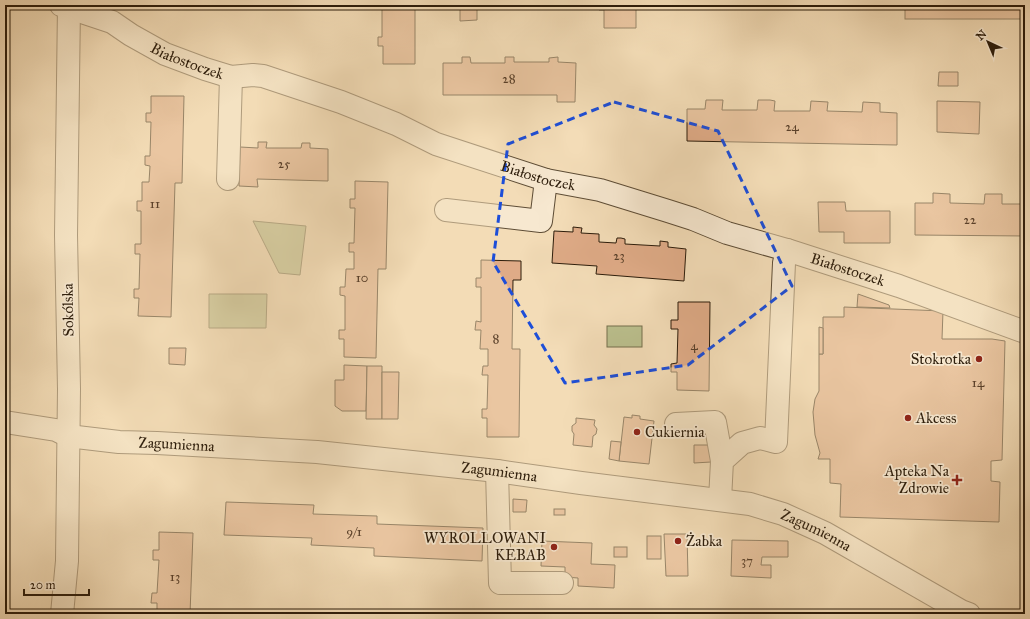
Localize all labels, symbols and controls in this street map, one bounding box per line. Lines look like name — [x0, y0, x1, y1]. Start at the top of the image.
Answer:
north arrow — [968, 22, 1008, 62]
text: N — [974, 27, 990, 43]
street label: Białostoczek — [147, 39, 226, 83]
house number: 28 — [502, 71, 516, 87]
house number: 24 — [785, 119, 800, 135]
house number: 25 — [278, 156, 290, 172]
street label: Białostoczek — [498, 157, 577, 194]
house number: 11 — [150, 196, 160, 212]
house number: 22 — [964, 212, 977, 228]
house number: 23 — [613, 248, 625, 264]
street label: Białostoczek — [808, 249, 887, 290]
house number: 10 — [356, 270, 368, 286]
street label: Sokólska — [59, 282, 77, 337]
house number: 8 — [493, 331, 500, 347]
house number: 4 — [690, 338, 698, 354]
place label: Stokrotka — [911, 350, 972, 368]
marker: Stokrotka — [974, 354, 984, 364]
house number: 14 — [972, 375, 985, 391]
place label: Akcess — [915, 409, 956, 427]
marker: Akcess — [903, 413, 913, 423]
place label: Cukiernia — [645, 423, 705, 441]
marker: Cukiernia — [632, 427, 642, 437]
street label: Zagumienna — [138, 434, 216, 455]
street label: Zagumienna — [460, 458, 539, 486]
place label: Apteka Na Zdrowie — [884, 462, 950, 497]
marker: Apteka Na Zdrowie — [952, 475, 962, 485]
street label: Zagumienna — [778, 505, 855, 555]
house number: 9/1 — [346, 524, 362, 540]
place label: WYROLLOWANI KEBAB — [424, 529, 546, 564]
place label: Żabka — [686, 532, 723, 550]
marker: Żabka — [673, 536, 683, 546]
marker: WYROLLOWANI KEBAB — [549, 542, 559, 552]
house number: 37 — [741, 553, 753, 569]
house number: 13 — [170, 569, 180, 585]
scale bar — [24, 571, 89, 597]
text: 20 m — [30, 578, 56, 592]

